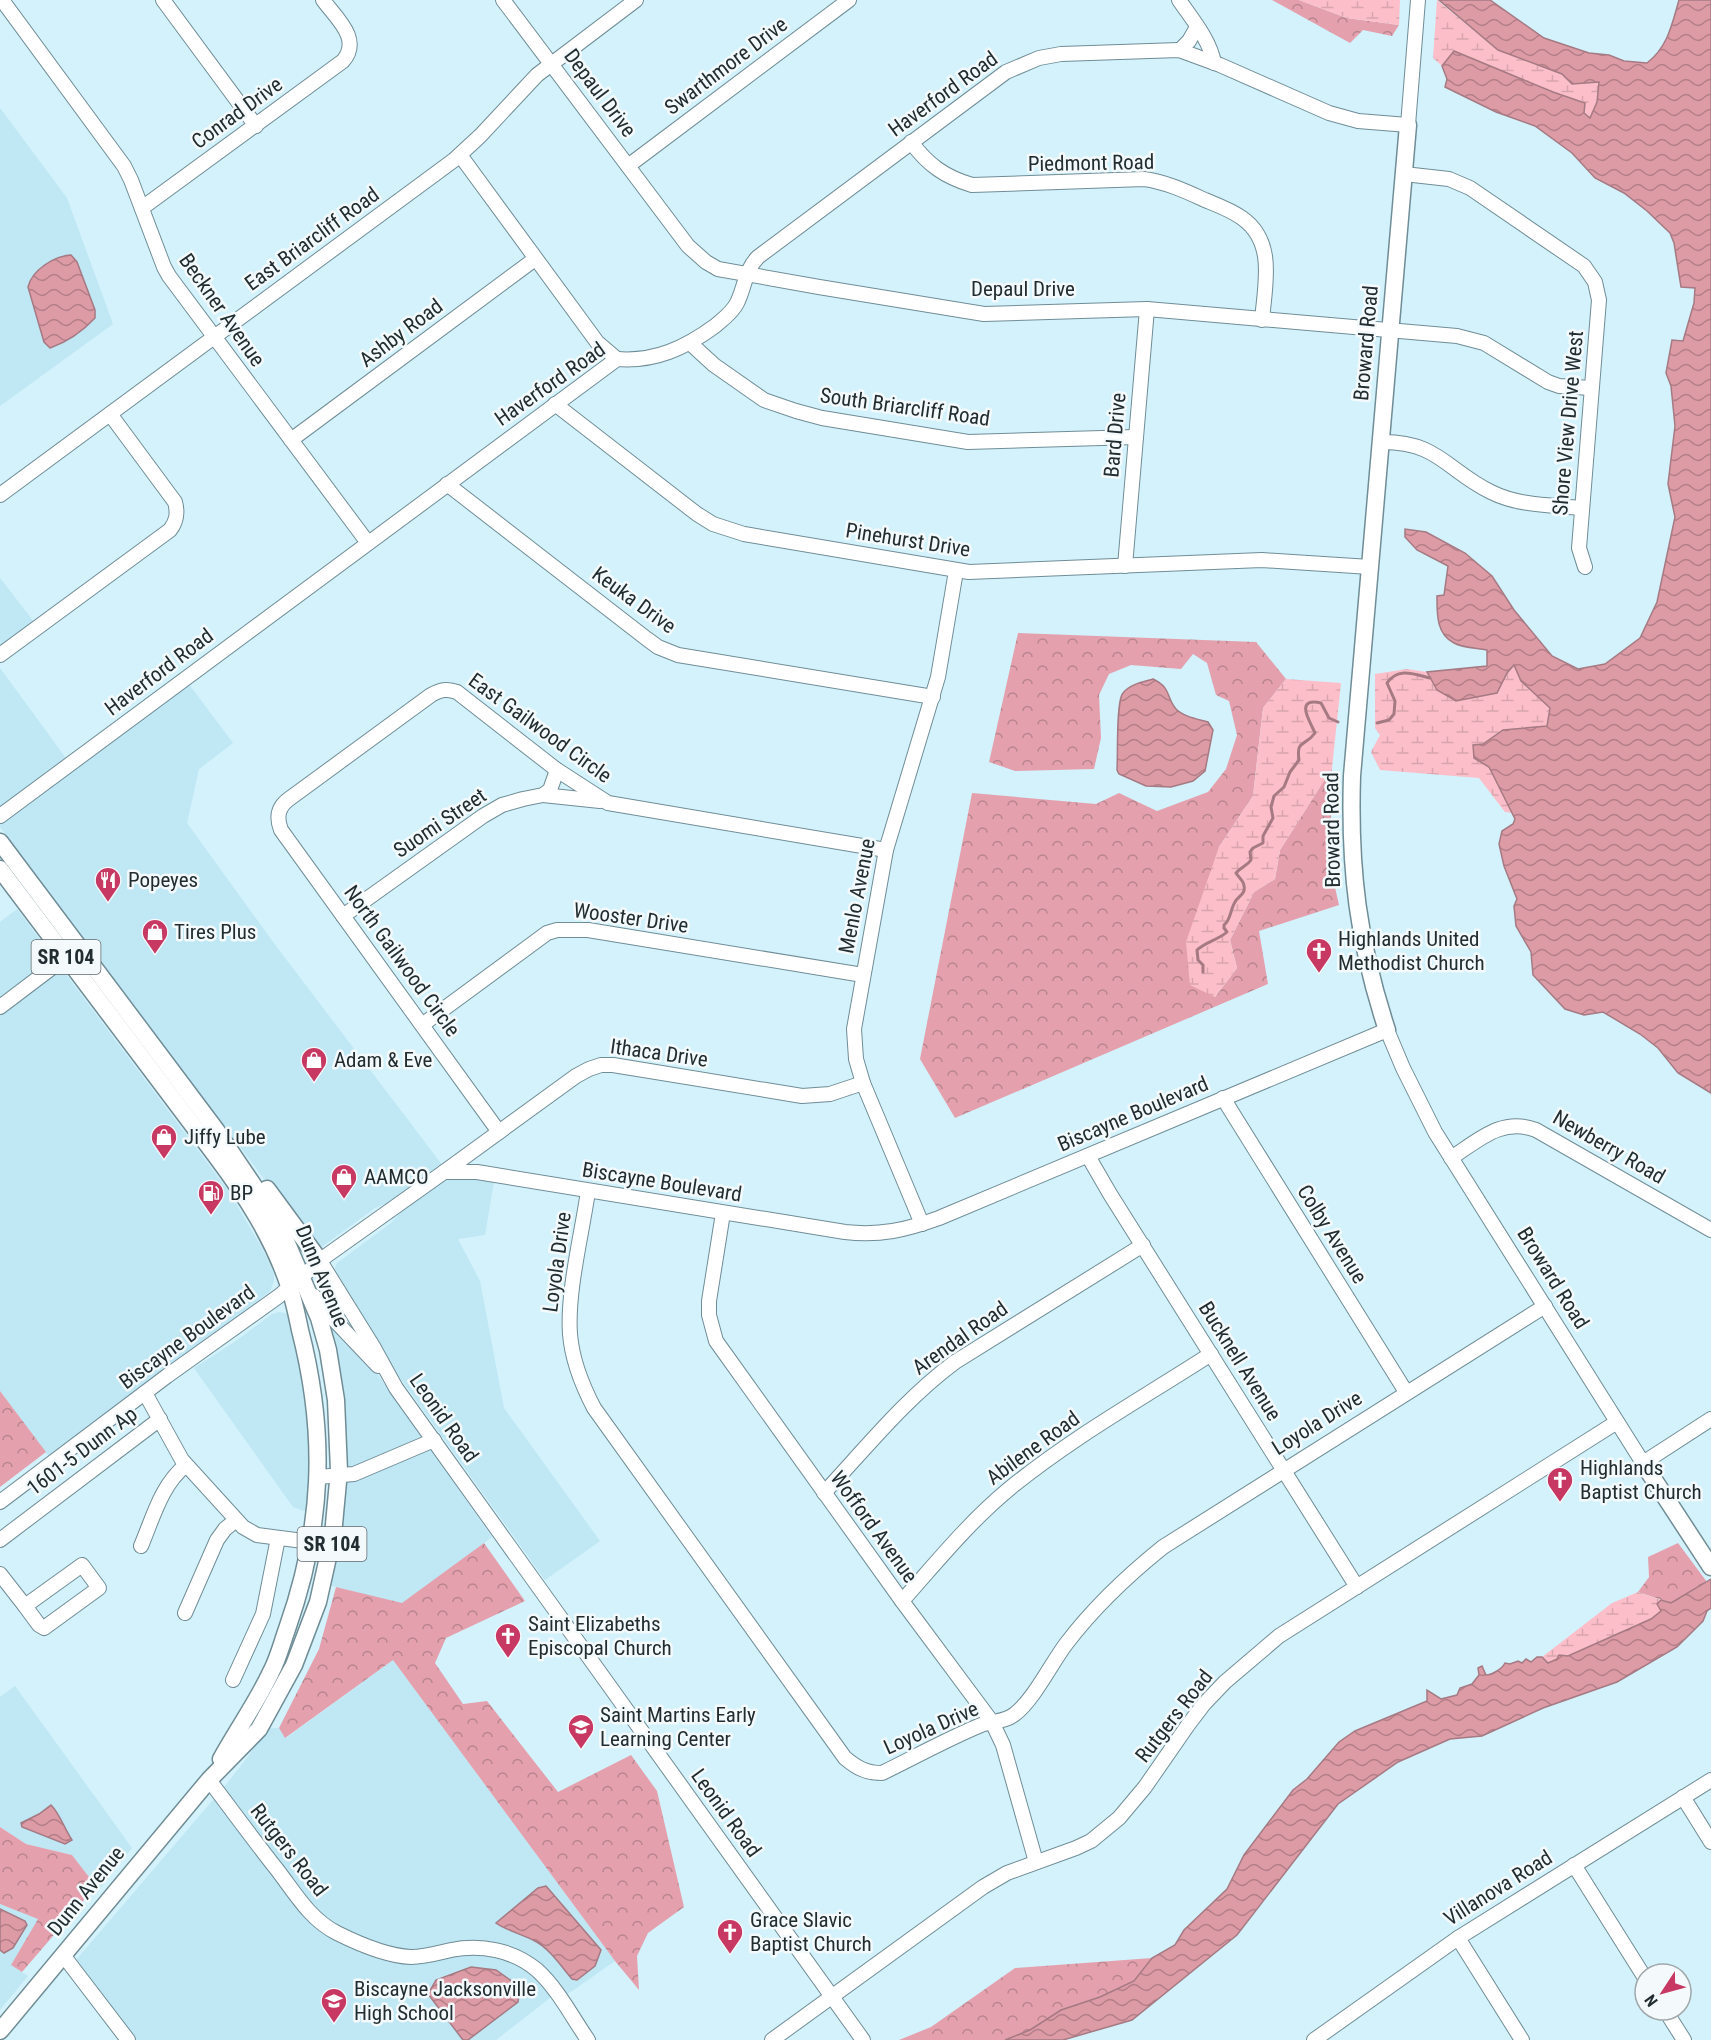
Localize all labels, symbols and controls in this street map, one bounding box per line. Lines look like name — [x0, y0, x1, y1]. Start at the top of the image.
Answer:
street label: Swarthmore Drive — [660, 12, 792, 120]
street label: Depaul Drive — [559, 44, 641, 142]
street label: Haverford Road — [884, 46, 1002, 142]
street label: Conrad Drive — [187, 72, 287, 154]
street label: Piedmont Road — [1028, 150, 1154, 176]
street label: East Briarcliff Road — [240, 182, 384, 296]
street label: Beckner Avenue — [174, 249, 270, 371]
street label: Depaul Drive — [971, 277, 1075, 301]
street label: Broward Road — [1349, 284, 1383, 402]
street label: Ashby Road — [355, 294, 447, 372]
street label: Shore View Drive West — [1548, 330, 1588, 516]
street label: Haverford Road — [490, 337, 610, 431]
street label: South Briarcliff Road — [819, 383, 991, 431]
street label: Bard Drive — [1099, 392, 1131, 478]
street label: Pinehurst Drive — [844, 518, 972, 562]
street label: Keuka Drive — [588, 562, 681, 638]
street label: Haverford Road — [100, 624, 218, 720]
street label: East Gailwood Circle — [464, 668, 616, 788]
street label: Broward Road — [1319, 772, 1345, 888]
street label: Suomi Street — [389, 783, 491, 863]
street label: Menlo Avenue — [834, 836, 880, 955]
restaurant icon: Popeyes — [93, 865, 123, 903]
place label: Popeyes — [128, 868, 198, 892]
street label: North Gailwood Circle — [339, 881, 465, 1041]
street label: Wooster Drive — [572, 898, 690, 938]
shop icon: Tires Plus — [140, 917, 170, 955]
place label: Tires Plus — [174, 920, 256, 944]
place label: Highlands United Methodist Church — [1338, 927, 1485, 975]
church icon: Highlands United Methodist Church — [1304, 936, 1334, 974]
road number: SR 104 — [32, 940, 100, 974]
street label: Ithaca Drive — [609, 1034, 709, 1072]
shop icon: Adam & Eve — [299, 1045, 329, 1083]
place label: Adam & Eve — [334, 1048, 432, 1072]
street label: Biscayne Boulevard — [1054, 1071, 1212, 1157]
street label: Newberry Road — [1549, 1105, 1669, 1189]
shop icon: Jiffy Lube — [149, 1122, 179, 1160]
place label: Jiffy Lube — [184, 1125, 266, 1149]
street label: Biscayne Boulevard — [580, 1158, 744, 1206]
shop icon: AAMCO — [329, 1162, 359, 1200]
place label: AAMCO — [364, 1165, 429, 1189]
fuel station icon: BP — [196, 1178, 226, 1216]
street label: Colby Avenue — [1292, 1180, 1372, 1288]
place label: BP — [230, 1181, 253, 1205]
street label: Loyola Drive — [538, 1210, 576, 1314]
street label: Dunn Avenue — [291, 1222, 353, 1331]
street label: Broward Road — [1512, 1223, 1594, 1333]
street label: Biscayne Boulevard — [115, 1280, 259, 1394]
street label: Arendal Road — [908, 1296, 1012, 1380]
street label: Bucknell Avenue — [1194, 1297, 1286, 1425]
street label: Leonid Road — [405, 1369, 483, 1467]
street label: Loyola Drive — [1268, 1386, 1366, 1460]
street label: 1601-5 Dunn Ap — [22, 1402, 142, 1500]
street label: Abilene Road — [982, 1406, 1084, 1490]
place label: Highlands Baptist Church — [1580, 1456, 1702, 1504]
church icon: Highlands Baptist Church — [1545, 1465, 1575, 1503]
street label: Wofford Avenue — [826, 1467, 923, 1588]
road number: SR 104 — [298, 1527, 366, 1561]
place label: Saint Elizabeths Episcopal Church — [528, 1612, 672, 1660]
church icon: Saint Elizabeths Episcopal Church — [493, 1621, 523, 1659]
street label: Rutgers Road — [1130, 1665, 1218, 1767]
street label: Loyola Drive — [880, 1696, 982, 1760]
place label: Saint Martins Early Learning Center — [600, 1703, 756, 1751]
school or university icon: Saint Martins Early Learning Center — [566, 1712, 596, 1750]
street label: Leonid Road — [686, 1764, 766, 1862]
street label: Rutgers Road — [245, 1799, 333, 1901]
street label: Dunn Avenue — [43, 1841, 129, 1940]
street label: Villanova Road — [1440, 1845, 1556, 1931]
place label: Grace Slavic Baptist Church — [750, 1908, 872, 1956]
church icon: Grace Slavic Baptist Church — [715, 1917, 745, 1955]
north arrow — [1633, 1962, 1693, 2022]
place label: Biscayne Jacksonville High School — [354, 1977, 536, 2025]
school or university icon: Biscayne Jacksonville High School — [319, 1986, 349, 2024]
text: N — [1641, 1991, 1662, 2010]

